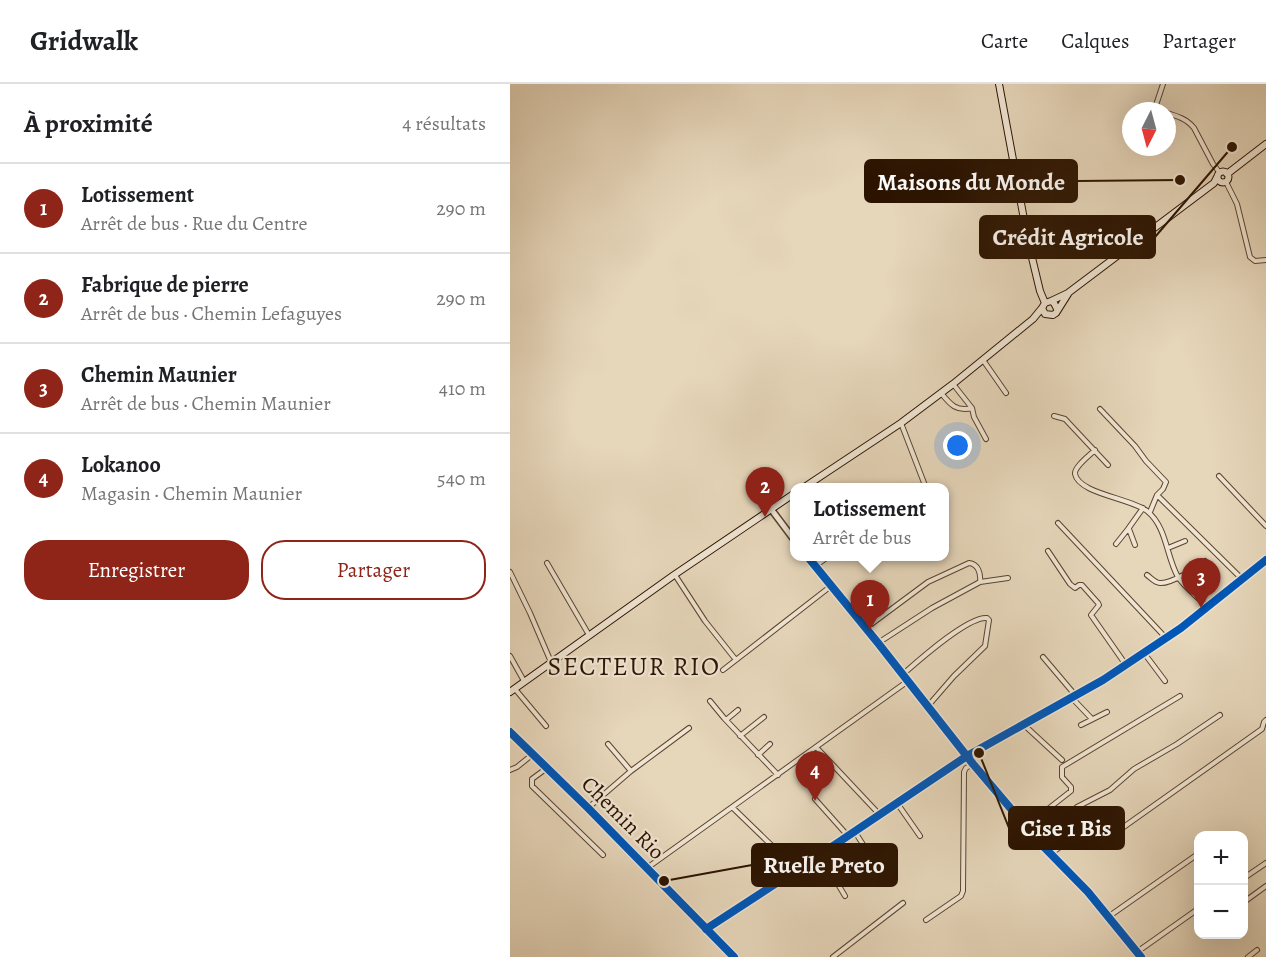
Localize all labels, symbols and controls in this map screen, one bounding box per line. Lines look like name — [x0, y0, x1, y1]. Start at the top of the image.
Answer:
text: Gridwalk — [30, 22, 138, 60]
text: Carte — [981, 27, 1028, 55]
text: Calques — [1061, 27, 1129, 55]
text: Partager — [1162, 27, 1236, 55]
north arrow — [1122, 102, 1176, 156]
text: À proximité — [24, 106, 153, 141]
text: 4 résultats — [402, 110, 486, 137]
callout: Maisons du Monde — [865, 160, 1077, 202]
text: Maisons du Monde — [877, 166, 1065, 198]
text: Lotissement — [81, 180, 194, 210]
text: 1 — [40, 195, 47, 222]
text: 290 m — [436, 195, 486, 222]
text: Arrêt de bus · Rue du Centre — [81, 210, 307, 237]
callout: Crédit Agricole — [980, 216, 1155, 258]
text: Crédit Agricole — [992, 221, 1144, 253]
text: Fabrique de pierre — [81, 270, 249, 300]
text: 2 — [39, 285, 48, 312]
text: 290 m — [436, 285, 486, 312]
text: Arrêt de bus · Chemin Lefaguyes — [81, 300, 342, 327]
text: Chemin Maunier — [81, 360, 237, 390]
text: 3 — [39, 375, 48, 402]
text: 410 m — [439, 375, 486, 402]
text: Arrêt de bus · Chemin Maunier — [81, 390, 331, 417]
your location — [943, 431, 972, 460]
text: Lokanoo — [81, 450, 161, 480]
text: 4 — [39, 465, 48, 492]
text: 540 m — [437, 465, 486, 492]
pin: 2 — [746, 468, 784, 517]
text: Magasin · Chemin Maunier — [81, 480, 302, 507]
popup — [790, 483, 949, 561]
text: Lotissement — [813, 494, 926, 524]
text: Arrêt de bus — [813, 524, 912, 551]
button: Enregistrer — [24, 540, 249, 600]
button: Partager — [261, 540, 486, 600]
pin: 3 — [1182, 558, 1220, 608]
pin: 1 — [850, 580, 890, 630]
district label: SECTEUR RIO — [548, 649, 720, 684]
pin: 4 — [796, 752, 834, 801]
street label: Chemin Rio — [575, 770, 671, 866]
callout: Cise 1 Bis — [1009, 807, 1124, 849]
text: Cise 1 Bis — [1021, 812, 1111, 844]
map controls — [1194, 831, 1248, 939]
button: + — [1194, 831, 1248, 885]
callout: Ruelle Preto — [752, 844, 897, 886]
text: Ruelle Preto — [763, 849, 885, 881]
button: − — [1194, 885, 1248, 939]

